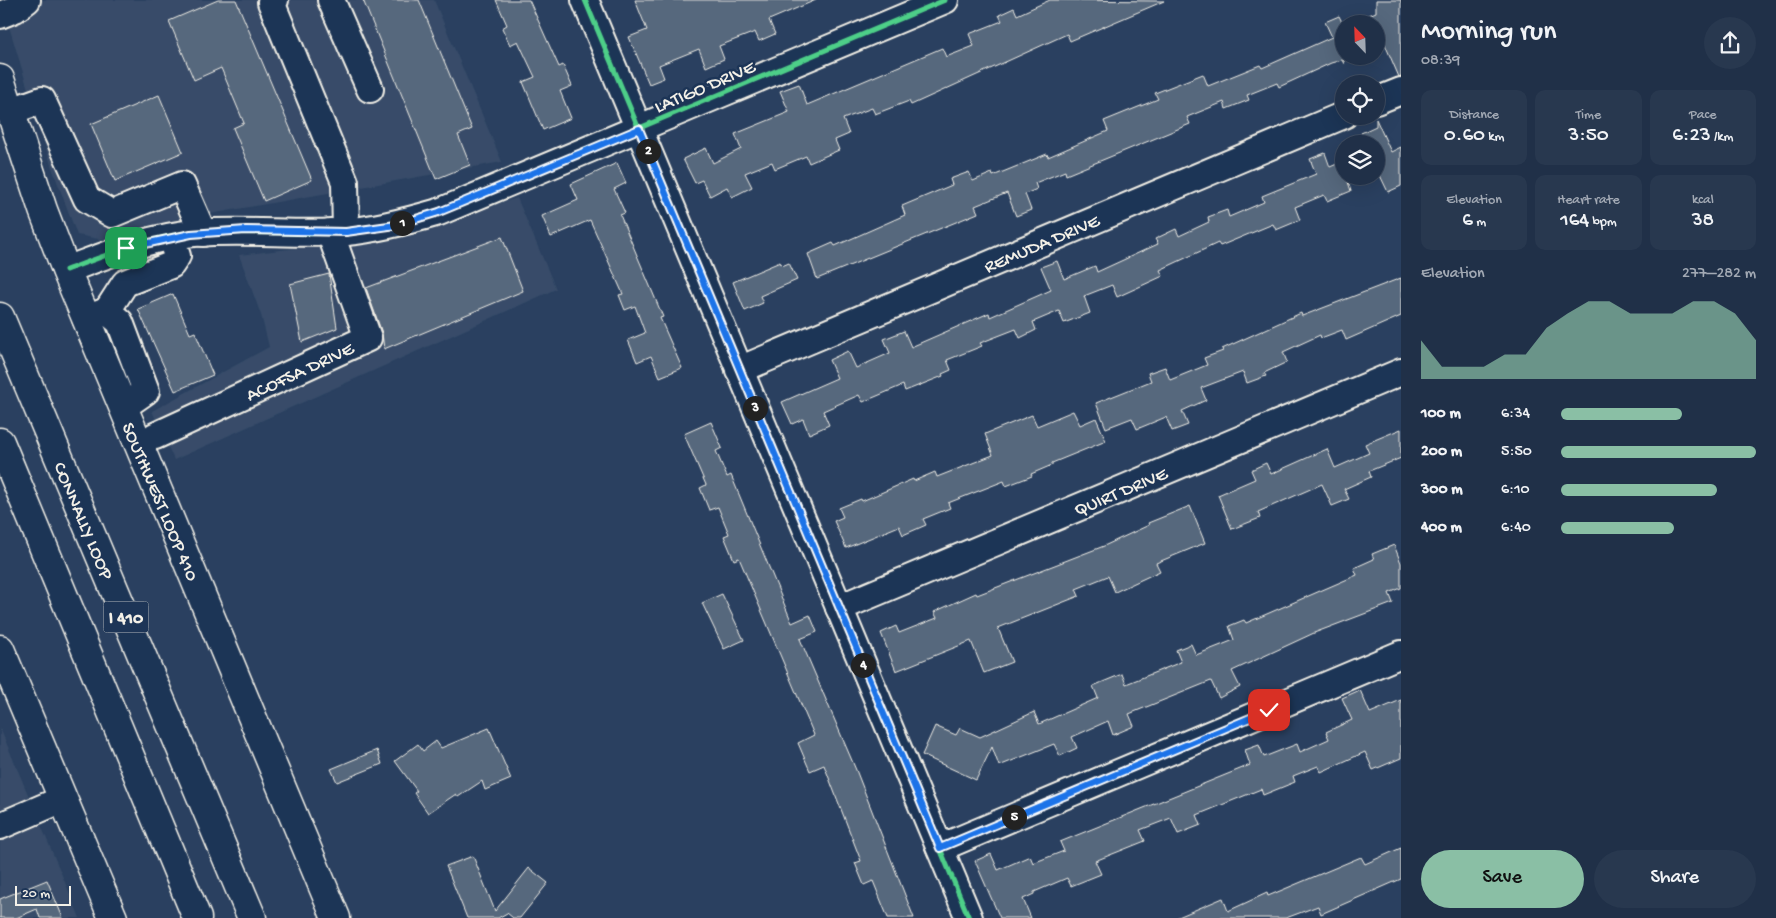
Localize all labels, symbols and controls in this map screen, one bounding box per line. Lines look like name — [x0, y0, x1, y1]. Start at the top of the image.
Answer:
north arrow — [1335, 15, 1385, 65]
map controls — [1335, 15, 1385, 185]
text: Morning run — [1421, 16, 1556, 49]
button: share — [1704, 17, 1756, 69]
text: 08:39 — [1421, 52, 1460, 71]
street label: LATIGO DRIVE — [651, 56, 760, 120]
button: locate — [1335, 75, 1385, 125]
text: Distance — [1449, 107, 1499, 124]
text: Time — [1576, 107, 1601, 124]
text: Pace — [1689, 107, 1717, 124]
text: 0.60 — [1444, 124, 1485, 149]
text: 3:50 — [1568, 124, 1609, 149]
text: 6:23 — [1672, 124, 1711, 149]
text: km — [1485, 129, 1504, 146]
text: /km — [1711, 129, 1733, 146]
button: layers — [1335, 135, 1385, 185]
pin: 2 — [636, 138, 660, 164]
text: 2 — [645, 143, 652, 160]
text: Elevation — [1446, 192, 1502, 209]
text: Heart rate — [1557, 192, 1620, 209]
text: kcal — [1692, 192, 1714, 209]
text: 6 — [1462, 209, 1473, 234]
text: 164 — [1560, 209, 1589, 234]
text: 38 — [1692, 209, 1714, 234]
pin: 1 — [390, 210, 414, 236]
street label: REMUDA DRIVE — [981, 210, 1105, 280]
text: m — [1473, 214, 1486, 231]
text: bpm — [1589, 214, 1617, 231]
text: 1 — [400, 215, 405, 232]
pin — [105, 227, 147, 269]
icon: arrive — [112, 234, 140, 262]
text: Elevation — [1421, 265, 1485, 284]
text: 277–282 m — [1682, 265, 1756, 284]
street label: ACOFSA DRIVE — [243, 338, 359, 408]
pin: 3 — [742, 396, 768, 420]
text: 3 — [752, 400, 759, 417]
text: 100 m — [1421, 405, 1461, 424]
text: 6:34 — [1501, 405, 1530, 424]
street label: SOUTHWEST LOOP 410 — [115, 420, 203, 585]
text: 200 m — [1421, 443, 1462, 462]
text: 5:50 — [1501, 443, 1532, 462]
street label: CONNALLY LOOP — [47, 459, 117, 584]
street label: QUIRT DRIVE — [1071, 463, 1173, 523]
text: 300 m — [1421, 481, 1463, 500]
text: 6:10 — [1501, 481, 1530, 500]
text: 400 m — [1421, 519, 1462, 538]
text: 6:40 — [1501, 519, 1531, 538]
road number: I 410 — [104, 602, 148, 632]
pin: 4 — [850, 652, 876, 678]
text: 4 — [860, 657, 867, 674]
pin — [1248, 689, 1290, 731]
icon: check — [1255, 696, 1283, 724]
pin: 5 — [1002, 804, 1026, 830]
text: 5 — [1011, 809, 1018, 826]
button: Save — [1421, 850, 1584, 908]
button: Share — [1594, 850, 1756, 908]
scale bar — [15, 883, 71, 906]
text: 20 m — [22, 886, 50, 903]

